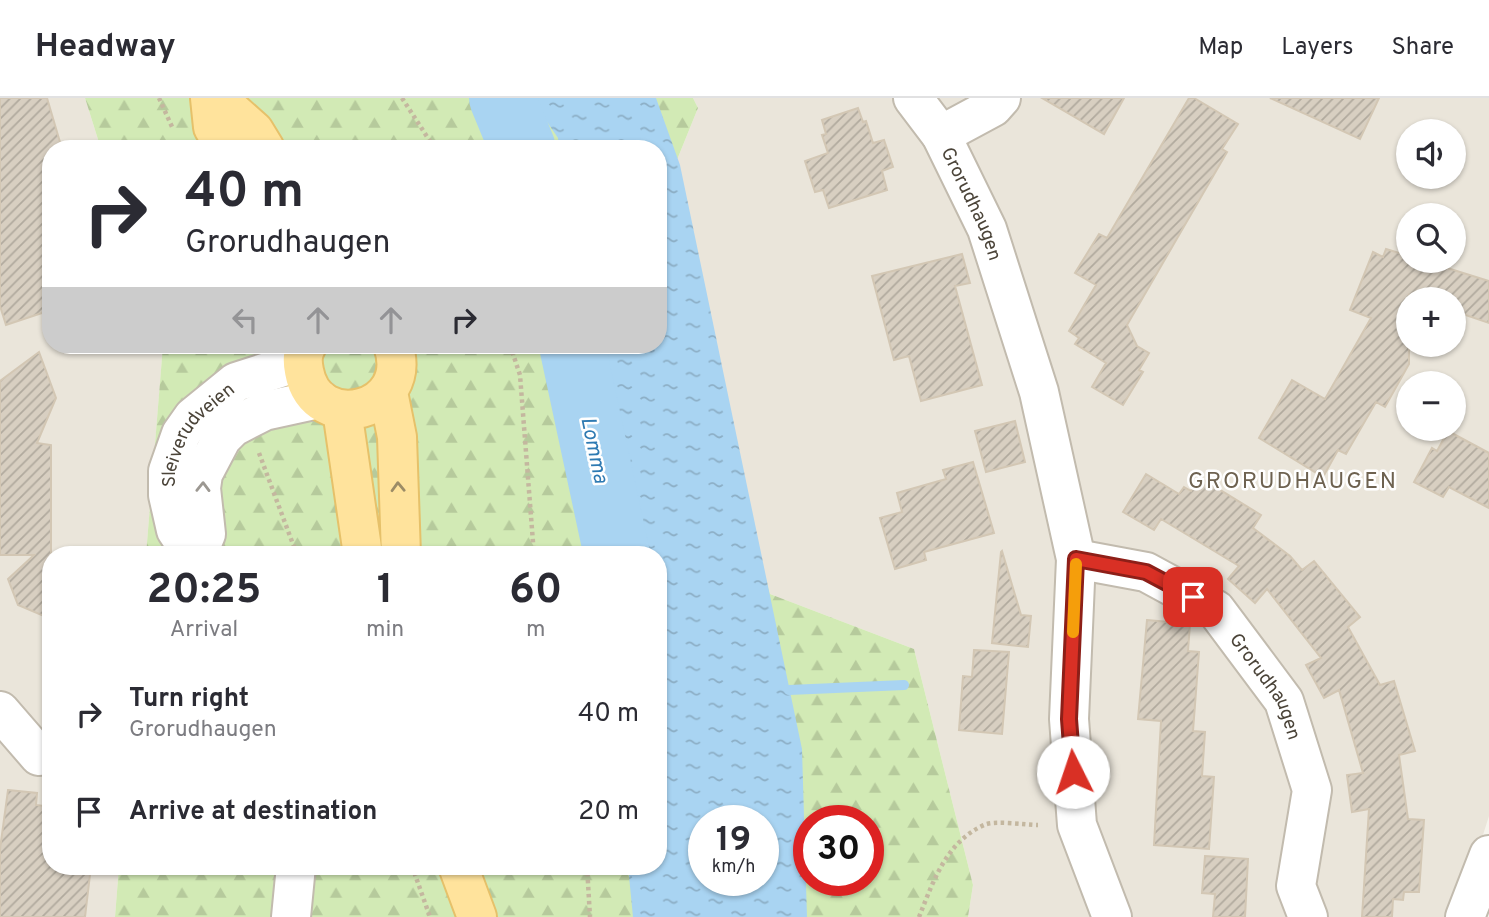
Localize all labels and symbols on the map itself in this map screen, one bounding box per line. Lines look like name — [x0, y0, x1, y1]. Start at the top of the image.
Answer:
street label: Grorudhaugen — [935, 144, 1006, 264]
street label: Sleiverudveien — [158, 378, 240, 487]
water label: Lomma — [573, 415, 614, 486]
district label: GRORUDHAUGEN — [1188, 468, 1398, 497]
one-way arrow — [195, 481, 210, 492]
one-way arrow — [390, 481, 405, 492]
pin — [1163, 567, 1223, 627]
street label: Grorudhaugen — [1223, 629, 1305, 743]
position arrow — [1036, 735, 1110, 809]
speed limit sign: 30 — [793, 805, 884, 896]

